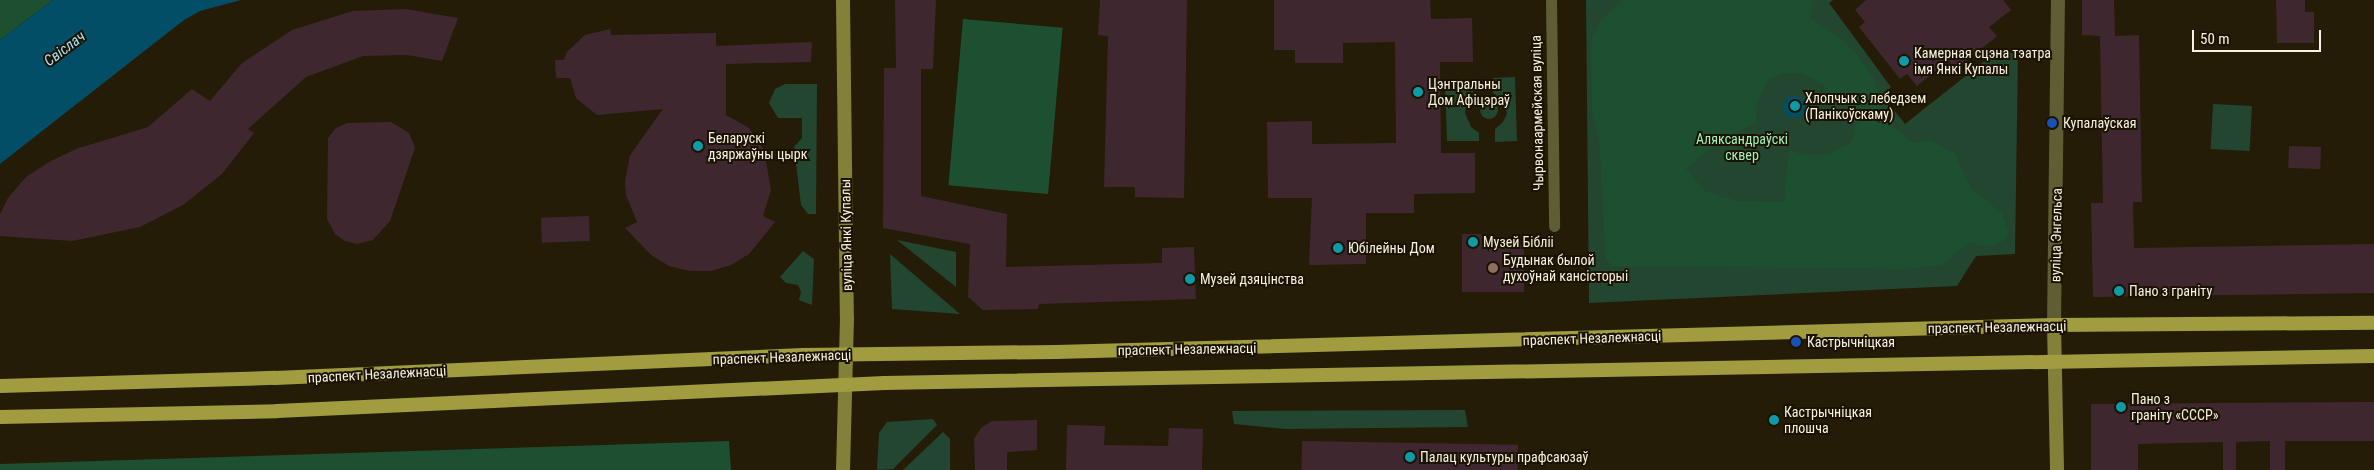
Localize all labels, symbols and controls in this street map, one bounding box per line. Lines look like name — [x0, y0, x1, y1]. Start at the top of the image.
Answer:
scale bar — [2194, 20, 2323, 52]
water label: Свіслач — [41, 28, 89, 70]
text: 50 m — [2200, 30, 2230, 48]
street label: Чырвонаармейская вуліца — [1527, 35, 1547, 191]
place label: Камерная сцэна тэатра імя Янкі Купалы — [1914, 45, 2051, 78]
marker: Камерная сцэна тэатра імя Янкі Купалы — [1898, 55, 1910, 67]
place label: Цэнтральны Дом Афіцэраў — [1428, 76, 1510, 108]
marker: Цэнтральны Дом Афіцэраў — [1412, 86, 1424, 98]
place label: Хлопчык з лебедзем (Панікоўскаму) — [1805, 90, 1926, 122]
marker: Хлопчык з лебедзем (Панікоўскаму) — [1789, 100, 1801, 112]
place label: Купалаўская — [2063, 115, 2136, 131]
marker: Купалаўская — [2045, 116, 2059, 130]
place label: Беларускі дзяржаўны цырк — [708, 130, 807, 162]
park label: Аляксандраўскі сквер — [1696, 131, 1788, 164]
marker: Беларускі дзяржаўны цырк — [692, 140, 704, 152]
street label: вуліца Янкі Купалы — [837, 179, 855, 291]
street label: вуліца Энгельса — [2047, 188, 2065, 282]
place label: Музей Бібліі — [1483, 234, 1554, 250]
marker: Музей Бібліі — [1467, 236, 1479, 248]
place label: Юбілейны Дом — [1348, 240, 1435, 256]
marker: Юбілейны Дом — [1332, 242, 1344, 254]
place label: Будынак былой духоўнай кансісторыі — [1503, 252, 1628, 284]
marker: Будынак былой духоўнай кансісторыі — [1487, 262, 1499, 274]
place label: Музей дзяцінства — [1200, 271, 1304, 287]
marker: Музей дзяцінства — [1184, 273, 1196, 285]
place label: Пано з граніту — [2129, 283, 2212, 299]
marker: Пано з граніту — [2113, 285, 2125, 297]
street label: праспект Незалежнасці — [1927, 317, 2067, 337]
street label: праспект Незалежнасці — [1522, 327, 1662, 349]
place label: Кастрычніцкая — [1807, 334, 1895, 350]
marker: Кастрычніцкая — [1789, 335, 1803, 349]
street label: праспект Незалежнасці — [1117, 339, 1257, 359]
street label: праспект Незалежнасці — [712, 346, 852, 368]
street label: праспект Незалежнасці — [307, 362, 447, 386]
place label: Пано з граніту «СССР» — [2131, 391, 2218, 424]
marker: Пано з граніту «СССР» — [2115, 401, 2127, 413]
place label: Кастрычніцкая плошча — [1784, 404, 1872, 437]
marker: Кастрычніцкая плошча — [1768, 414, 1780, 426]
place label: Палац культуры прафсаюзаў — [1420, 449, 1588, 465]
marker: Палац культуры прафсаюзаў — [1404, 451, 1416, 463]

